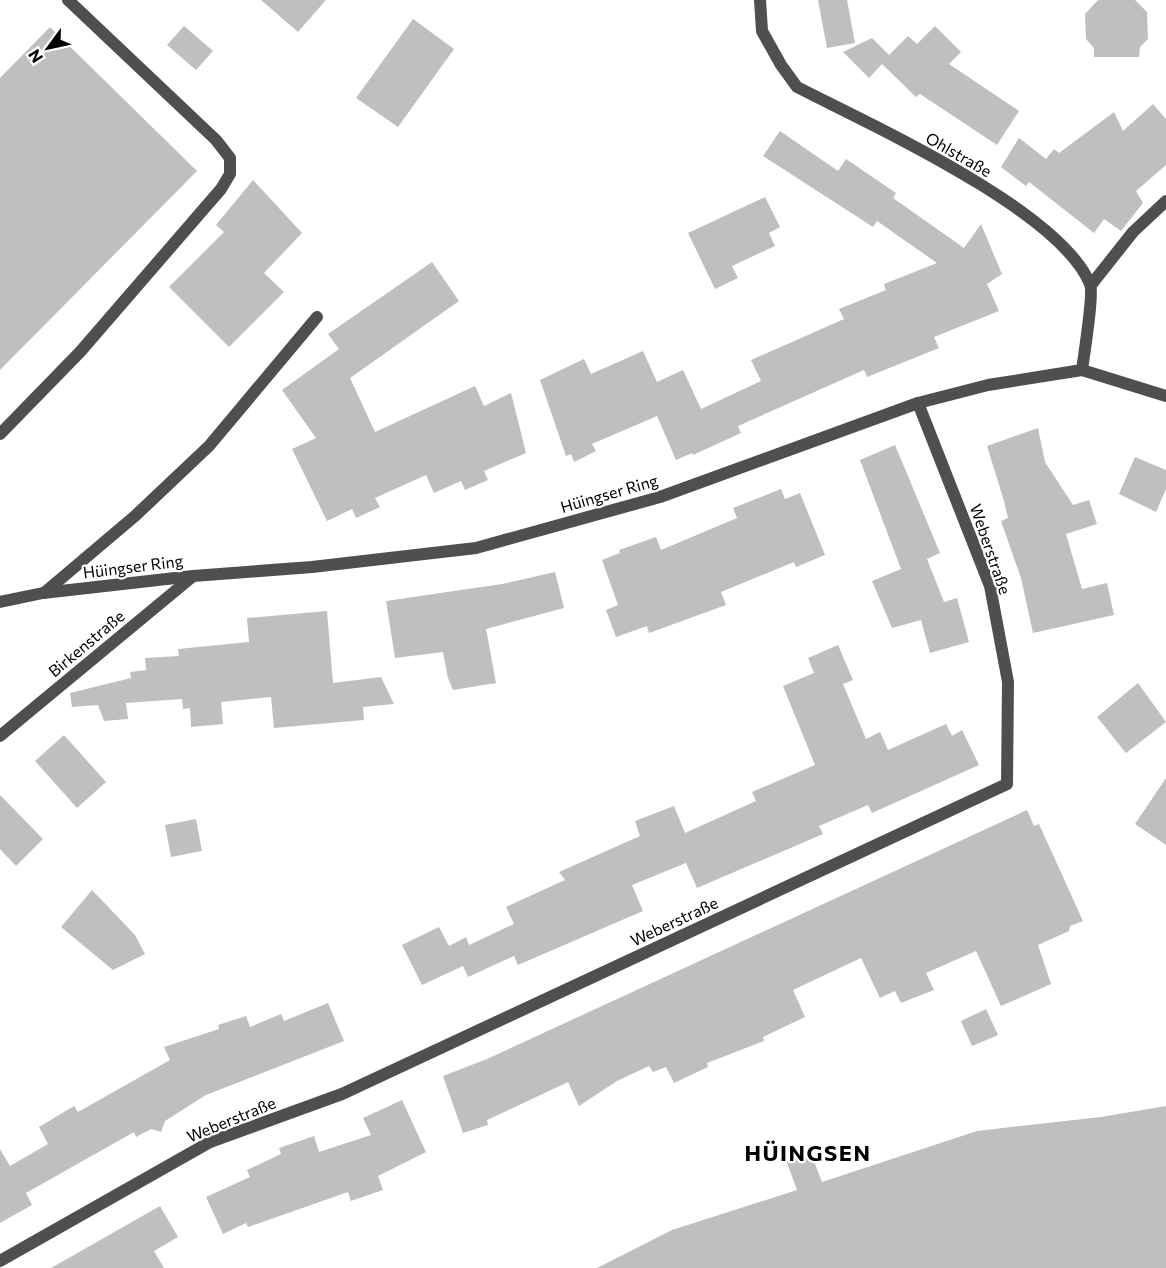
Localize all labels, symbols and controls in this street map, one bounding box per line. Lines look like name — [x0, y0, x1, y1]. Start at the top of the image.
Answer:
north arrow — [18, 18, 78, 78]
text: N — [24, 46, 46, 67]
street label: Ohlstraße — [923, 128, 995, 180]
street label: Hüingser Ring — [558, 470, 660, 516]
street label: Weberstraße — [967, 501, 1015, 597]
street label: Hüingser Ring — [82, 550, 184, 582]
street label: Birkenstraße — [44, 606, 128, 680]
street label: Weberstraße — [627, 892, 721, 950]
street label: Weberstraße — [184, 1093, 278, 1145]
district label: HÜINGSEN — [745, 1139, 871, 1166]

